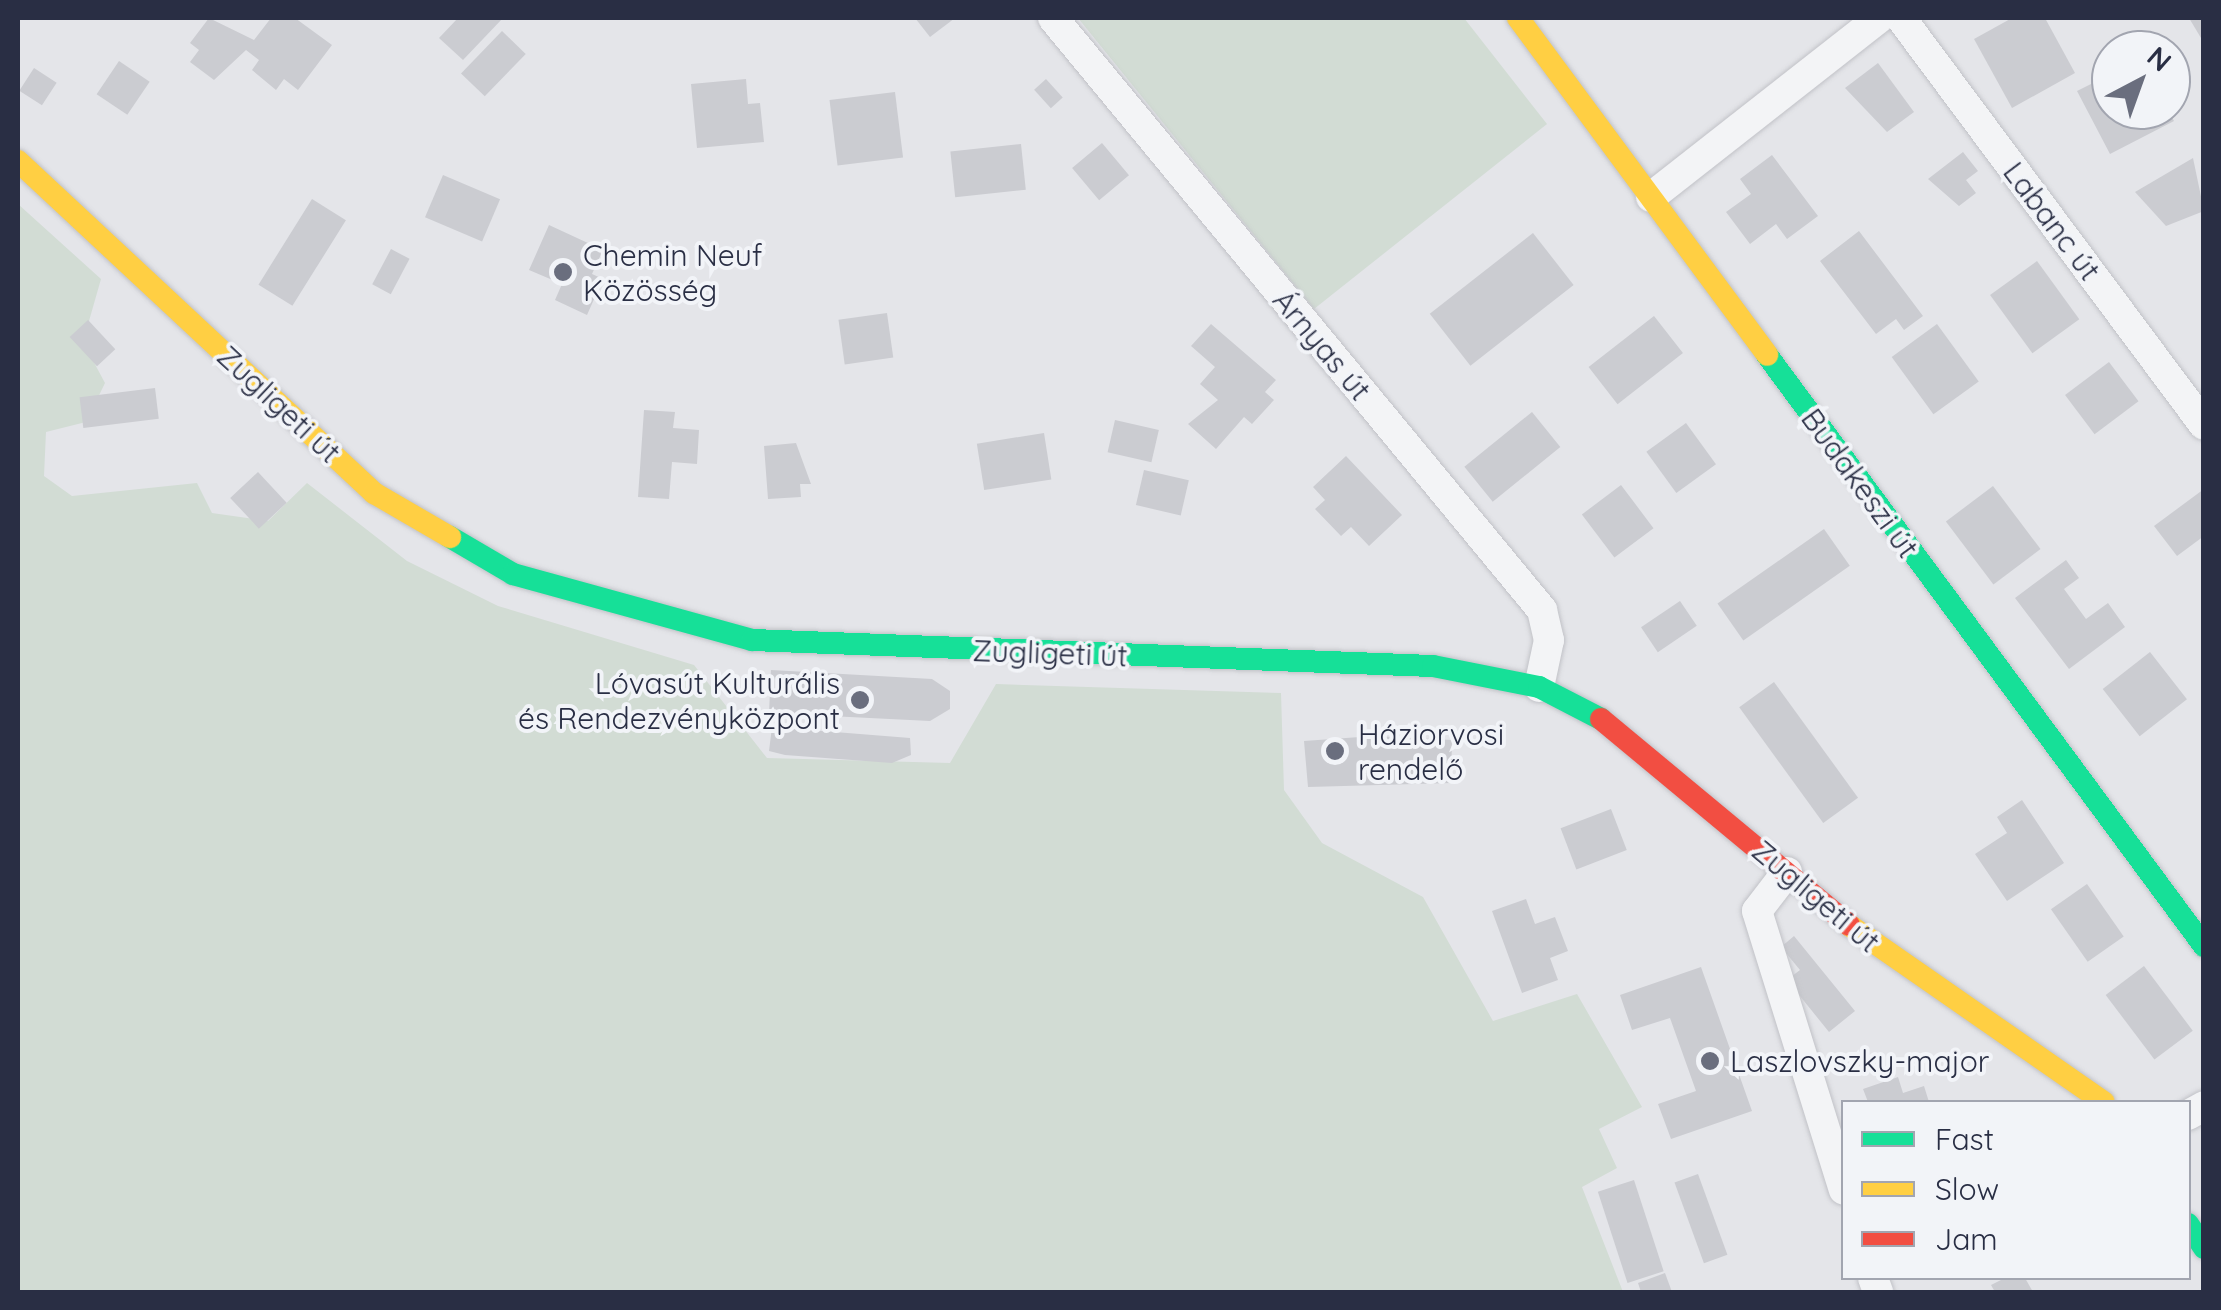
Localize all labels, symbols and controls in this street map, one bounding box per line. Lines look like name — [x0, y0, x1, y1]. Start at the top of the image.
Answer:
north arrow — [2091, 30, 2191, 130]
text: N — [2140, 39, 2179, 78]
street label: Labanc út — [1996, 155, 2108, 287]
place label: Chemin Neuf Közösség — [583, 237, 763, 308]
marker: Chemin Neuf Közösség — [552, 261, 574, 283]
street label: Árnyas út — [1266, 283, 1378, 407]
street label: Zugligeti út — [210, 338, 348, 470]
street label: Budakeszi út — [1794, 401, 1926, 565]
street label: Zugligeti út — [972, 632, 1128, 674]
place label: Lóvasút Kulturális és Rendezvényközpont — [518, 665, 840, 736]
marker: Lóvasút Kulturális és Rendezvényközpont — [849, 689, 871, 711]
place label: Háziorvosi rendelő — [1358, 716, 1504, 786]
marker: Háziorvosi rendelő — [1322, 738, 1348, 764]
street label: Zugligeti út — [1745, 832, 1887, 960]
place label: Laszlovszky-major — [1730, 1043, 1989, 1079]
marker: Laszlovszky-major — [1699, 1050, 1721, 1072]
legend — [1841, 1100, 2191, 1280]
text: Fast — [1935, 1120, 1994, 1158]
text: Slow — [1935, 1170, 1999, 1208]
text: Jam — [1935, 1220, 1998, 1258]

